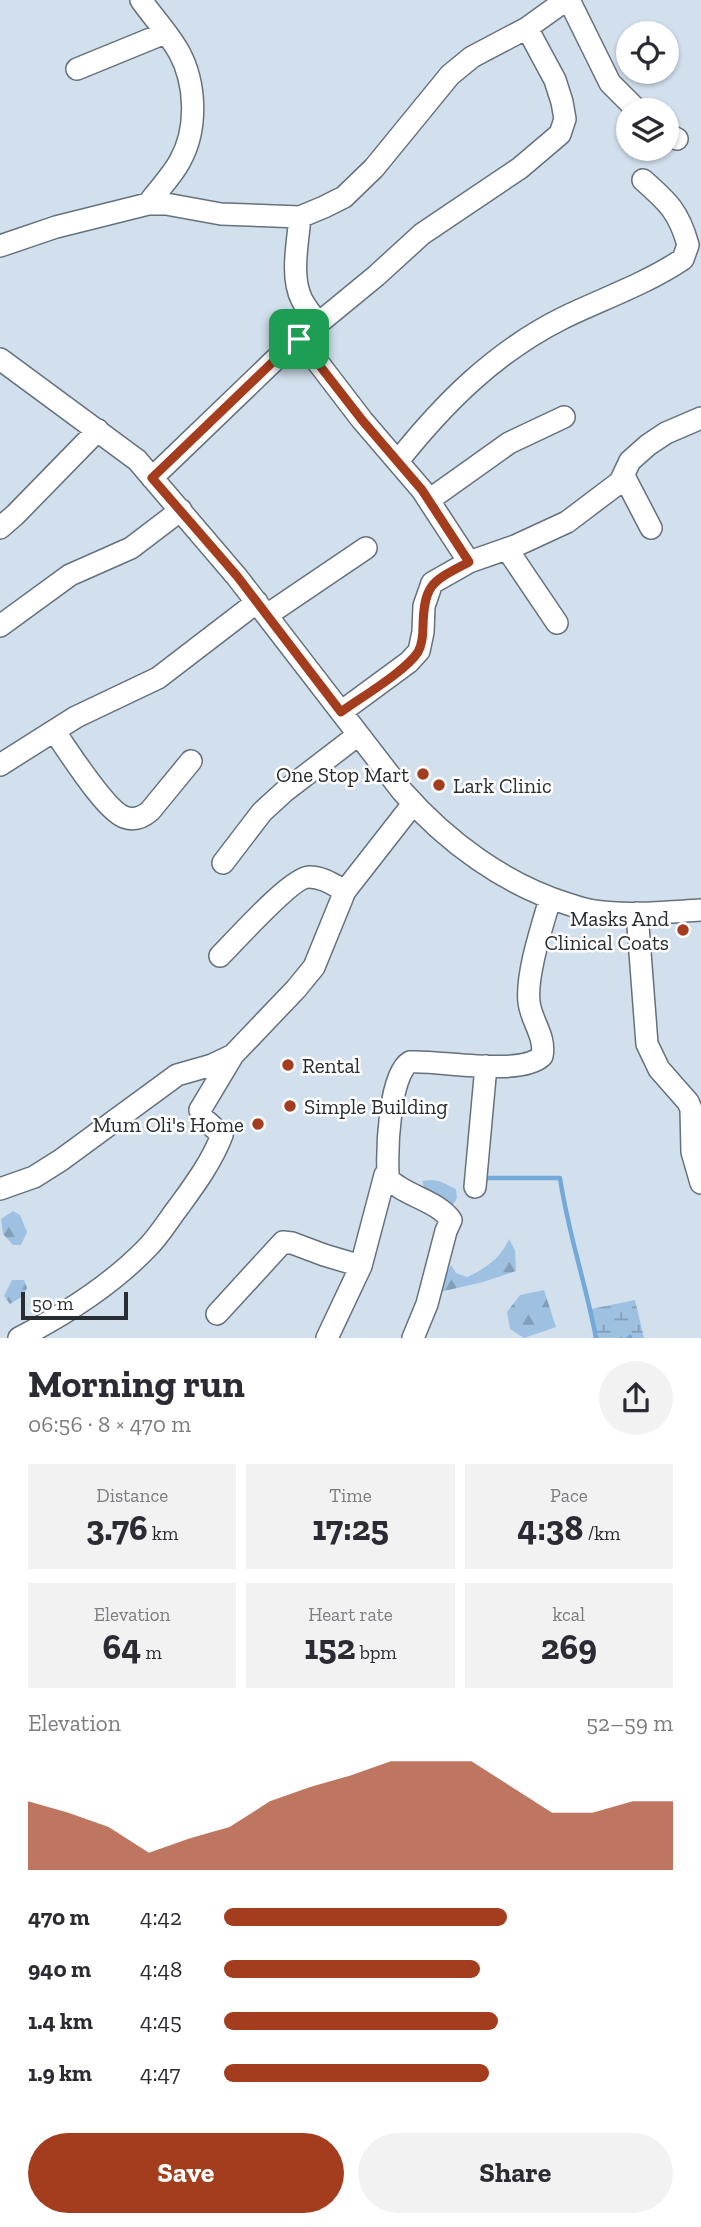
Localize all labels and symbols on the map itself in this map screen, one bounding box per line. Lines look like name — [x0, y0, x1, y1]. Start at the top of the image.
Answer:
pin — [269, 309, 329, 369]
place label: One Stop Mart — [276, 762, 409, 787]
marker: One Stop Mart — [415, 766, 431, 782]
place label: Lark Clinic — [453, 773, 552, 798]
marker: Lark Clinic — [431, 777, 447, 793]
place label: Masks And Clinical Coats — [544, 906, 669, 955]
marker: Masks And Clinical Coats — [675, 922, 691, 938]
place label: Rental — [302, 1053, 361, 1078]
marker: Rental — [280, 1057, 296, 1073]
place label: Simple Building — [304, 1094, 448, 1119]
marker: Simple Building — [282, 1098, 298, 1114]
place label: Mum Oli's Home — [93, 1112, 244, 1137]
marker: Mum Oli's Home — [250, 1116, 266, 1132]
scale bar — [21, 1289, 128, 1321]

